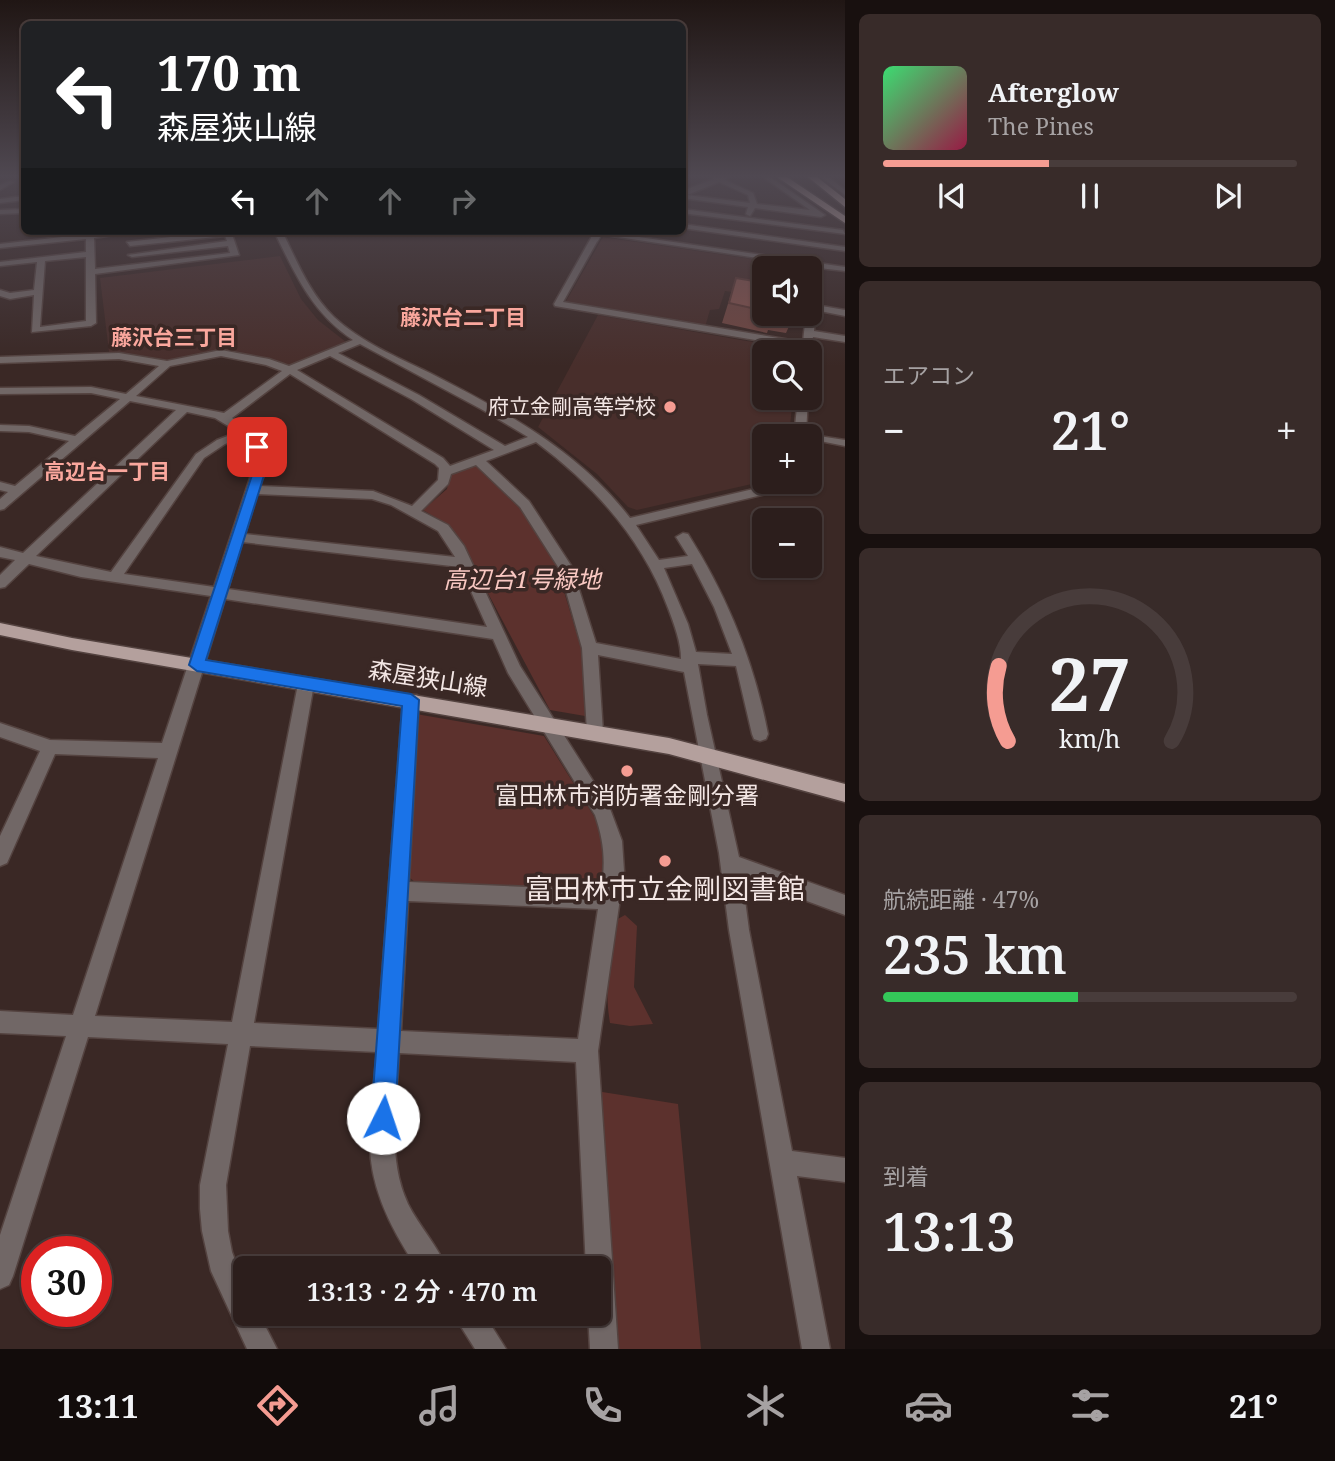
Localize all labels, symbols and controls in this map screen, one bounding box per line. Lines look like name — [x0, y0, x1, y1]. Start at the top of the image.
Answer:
text: 170 m — [157, 39, 301, 105]
icon: left — [42, 49, 133, 140]
text: Afterglow — [988, 74, 1119, 110]
text: 森屋狭山線 — [157, 105, 317, 148]
text: The Pines — [988, 110, 1094, 142]
icon: previous — [933, 177, 971, 215]
icon: pause — [1071, 177, 1109, 215]
icon: next — [1209, 177, 1247, 215]
icon: left — [225, 182, 263, 220]
icon: ahead — [298, 182, 336, 220]
icon: ahead — [371, 182, 409, 220]
icon: right — [444, 182, 482, 220]
map controls — [752, 256, 822, 578]
button: sound — [752, 256, 822, 326]
district label: 藤沢台二丁目 — [400, 303, 526, 331]
district label: 藤沢台三丁目 — [111, 323, 237, 351]
button: search — [752, 340, 822, 410]
text: エアコン — [883, 359, 975, 391]
place label: 府立金剛高等学校 — [488, 392, 656, 420]
text: 21° — [1051, 394, 1130, 465]
marker: 府立金剛高等学校 — [662, 399, 678, 415]
text: − — [883, 404, 905, 456]
text: + — [1276, 404, 1297, 456]
pin — [227, 417, 287, 477]
button: + — [752, 424, 822, 494]
icon: arrive — [238, 428, 276, 466]
district label: 高辺台一丁目 — [44, 457, 170, 485]
button: − — [752, 508, 822, 578]
park label: 高辺台1号緑地 — [443, 562, 604, 595]
text: 27 — [1049, 633, 1131, 732]
street label: 森屋狭山線 — [366, 652, 490, 703]
text: km/h — [1059, 720, 1121, 754]
marker: 富田林市消防署金剛分署 — [619, 763, 635, 779]
place label: 富田林市消防署金剛分署 — [495, 778, 759, 811]
marker: 富田林市立金剛図書館 — [657, 853, 673, 869]
place label: 富田林市立金剛図書館 — [525, 869, 805, 907]
text: 航続距離 · 47% — [883, 883, 1039, 915]
text: 235 km — [883, 918, 1067, 989]
position arrow — [346, 1081, 420, 1155]
text: 到着 — [883, 1160, 929, 1192]
text: 13:13 — [883, 1195, 1016, 1266]
speed limit sign: 30 — [21, 1236, 112, 1327]
text: 13:13 · 2 分 · 470 m — [306, 1273, 538, 1309]
icon: directions — [253, 1381, 302, 1430]
icon: music — [415, 1381, 464, 1430]
icon: phone — [578, 1381, 627, 1430]
icon: climate — [741, 1381, 790, 1430]
icon: car — [904, 1381, 953, 1430]
icon: filters — [1066, 1381, 1115, 1430]
text: 13:11 — [57, 1384, 139, 1427]
text: 21° — [1229, 1384, 1278, 1427]

